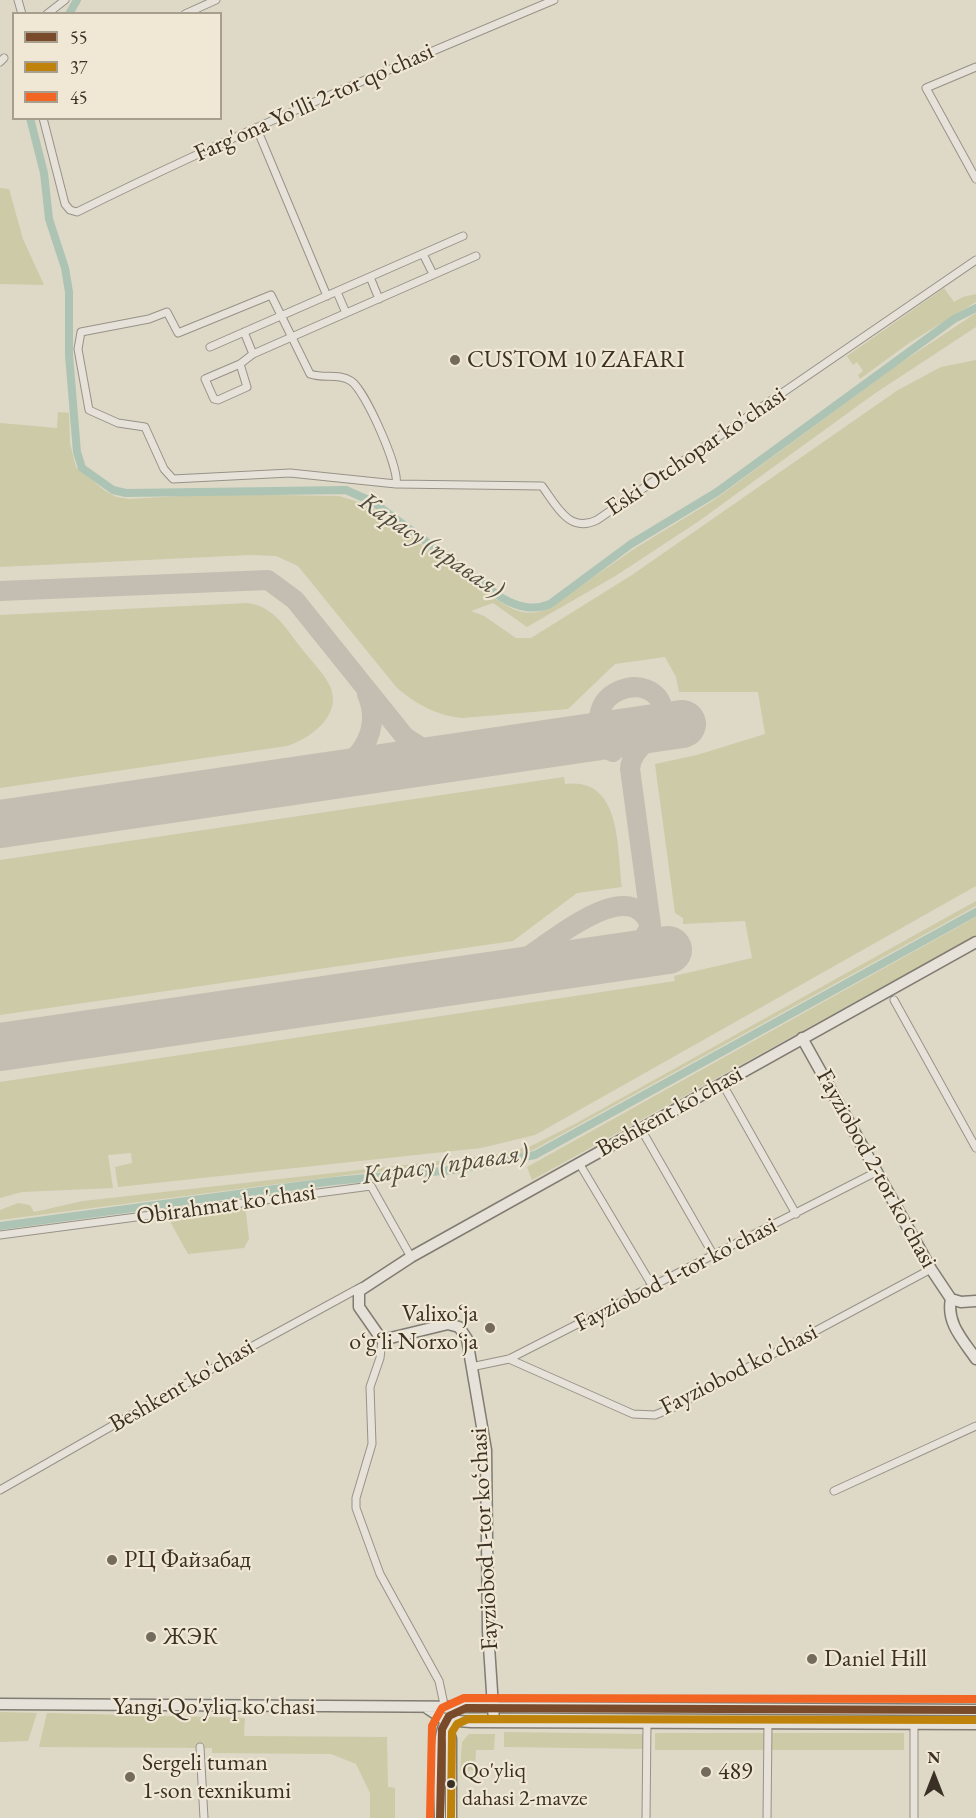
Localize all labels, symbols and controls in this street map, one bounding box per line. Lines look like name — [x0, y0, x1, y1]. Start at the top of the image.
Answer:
legend — [12, 12, 222, 120]
text: 55 — [70, 26, 87, 49]
street label: Farg'ona Yo'lli 2-tor qo'chasi — [190, 37, 438, 169]
text: 37 — [70, 56, 87, 79]
text: 45 — [70, 86, 87, 109]
place label: CUSTOM 10 ZAFARI — [467, 346, 685, 374]
marker: CUSTOM 10 ZAFARI — [448, 353, 462, 367]
street label: Eski Otchopar ko'chasi — [601, 381, 791, 523]
water label: Карасу (правая) — [353, 486, 509, 606]
street label: Beshkent ko'chasi — [592, 1060, 748, 1164]
street label: Fayziobod 2-tor ko'chasi — [809, 1064, 943, 1274]
water label: Карасу (правая) — [360, 1138, 530, 1192]
street label: Obirahmat ko'chasi — [135, 1178, 317, 1232]
street label: Fayziobod 1-tor ko'chasi — [570, 1212, 782, 1338]
place label: Valixoʻja oʻgʻli Norxoʻja — [349, 1300, 478, 1356]
street label: Fayziobod ko'chasi — [656, 1318, 822, 1422]
marker: Valixoʻja oʻgʻli Norxoʻja — [483, 1321, 497, 1335]
street label: Beshkent ko'chasi — [104, 1333, 260, 1439]
street label: Fayziobod 1-tor koʻchasi — [465, 1427, 505, 1651]
place label: РЦ Файзабад — [124, 1546, 251, 1574]
marker: РЦ Файзабад — [105, 1553, 119, 1567]
place label: ЖЭК — [163, 1623, 218, 1651]
marker: ЖЭК — [144, 1630, 158, 1644]
place label: Daniel Hill — [824, 1645, 927, 1673]
marker: Daniel Hill — [805, 1652, 819, 1666]
street label: Yangi Qo'yliq ko'chasi — [113, 1693, 315, 1721]
north arrow — [904, 1746, 964, 1806]
text: N — [928, 1747, 940, 1768]
place label: Sergeli tuman 1-son texnikumi — [142, 1749, 291, 1805]
place label: Qo'yliq dahasi 2-mavze — [462, 1758, 587, 1810]
place label: 489 — [718, 1758, 753, 1786]
marker: 489 — [699, 1765, 713, 1779]
marker: Sergeli tuman 1-son texnikumi — [123, 1770, 137, 1784]
marker: Qo'yliq dahasi 2-mavze — [445, 1778, 457, 1790]

